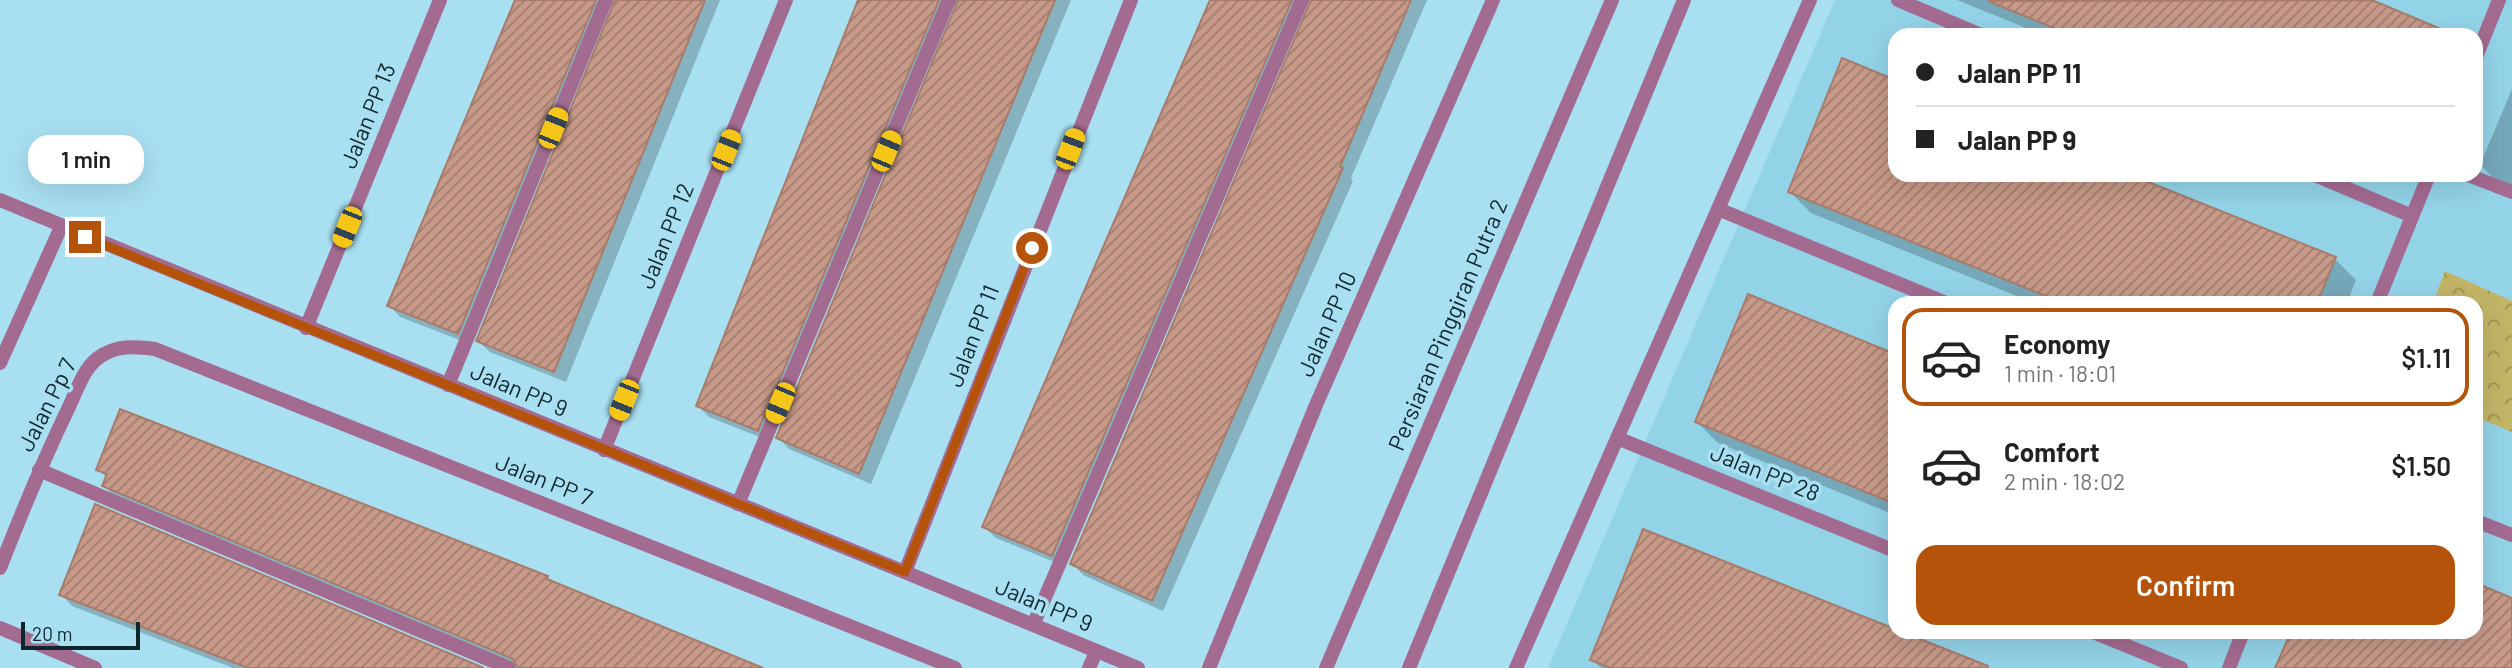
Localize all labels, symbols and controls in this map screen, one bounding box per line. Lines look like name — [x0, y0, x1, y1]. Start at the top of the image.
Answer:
text: Jalan PP 11 — [1958, 57, 2081, 88]
street label: Jalan PP 13 — [333, 59, 401, 172]
car — [536, 105, 571, 151]
text: Jalan PP 9 — [1958, 124, 2076, 155]
car — [1053, 126, 1088, 172]
car — [709, 127, 744, 173]
car — [869, 128, 904, 174]
callout: 1 min — [27, 135, 143, 184]
text: 1 min — [61, 145, 111, 173]
street label: Jalan PP 12 — [631, 179, 699, 292]
street label: Persiaran Pinggiran Putra 2 — [1381, 195, 1513, 454]
car — [330, 204, 365, 250]
route end — [69, 221, 101, 253]
route start — [1016, 232, 1048, 264]
street label: Jalan PP 10 — [1291, 267, 1362, 380]
street label: Jalan PP 11 — [940, 281, 1004, 391]
icon: car — [1920, 326, 1983, 389]
text: Economy — [2004, 328, 2110, 359]
text: $1.11 — [2401, 342, 2451, 373]
street label: Jalan Pp 7 — [11, 353, 82, 456]
street label: Jalan PP 9 — [467, 356, 572, 422]
text: 1 min · 18:01 — [2004, 359, 2116, 387]
car — [607, 377, 642, 423]
car — [763, 380, 798, 426]
icon: car — [1920, 434, 1983, 497]
text: Comfort — [2004, 436, 2100, 467]
street label: Jalan PP 28 — [1707, 438, 1824, 507]
street label: Jalan PP 7 — [492, 447, 597, 511]
text: $1.50 — [2391, 450, 2451, 481]
text: 2 min · 18:02 — [2004, 467, 2125, 495]
button: Confirm — [1916, 545, 2455, 625]
street label: Jalan PP 9 — [992, 571, 1097, 637]
scale bar — [21, 619, 140, 651]
text: 20 m — [32, 622, 72, 645]

